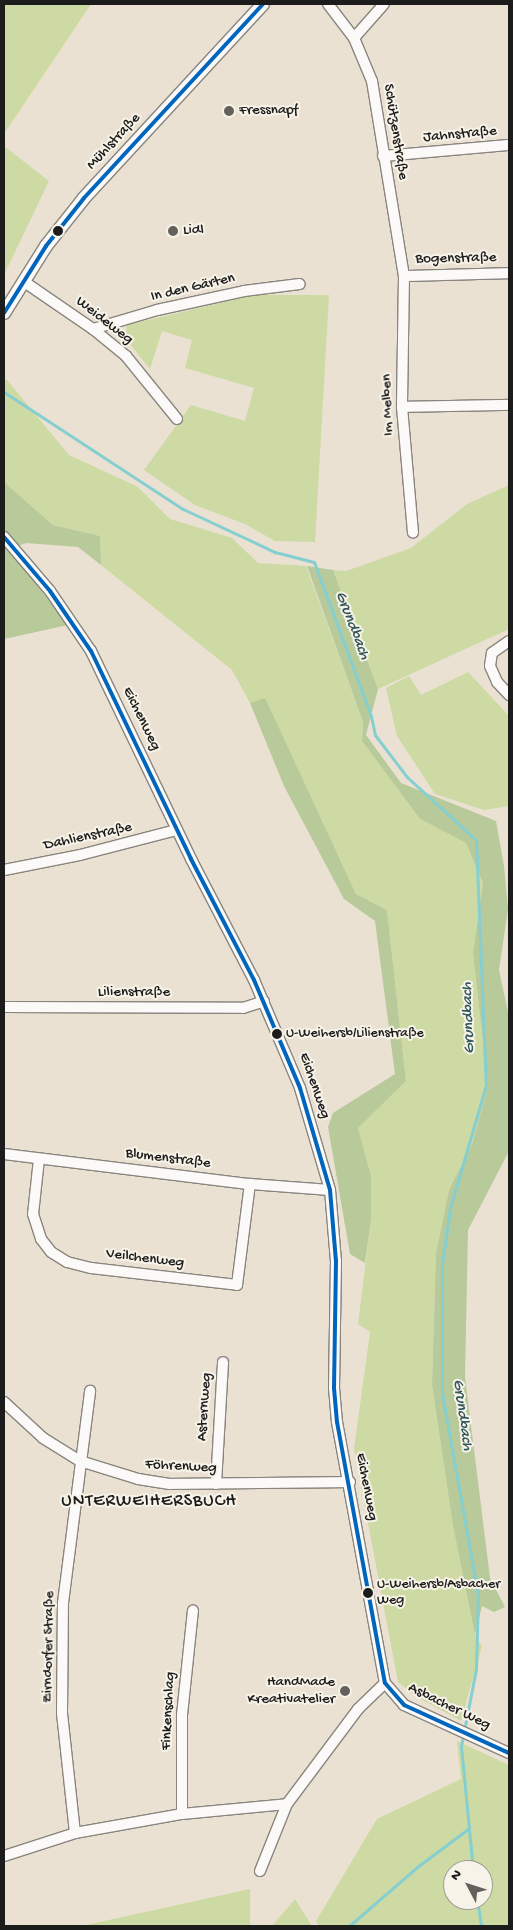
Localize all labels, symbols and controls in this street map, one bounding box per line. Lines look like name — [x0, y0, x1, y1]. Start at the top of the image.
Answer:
street label: Schützenstraße — [379, 83, 411, 181]
place label: Fressnapf — [239, 102, 298, 120]
marker: Fressnapf — [223, 105, 235, 117]
street label: Mühlstraße — [83, 110, 145, 174]
street label: Jahnstraße — [423, 123, 497, 147]
place label: Lidl — [183, 222, 204, 240]
marker: Lidl — [167, 225, 179, 237]
unlabelled marker — [53, 226, 63, 236]
street label: Bogenstraße — [415, 249, 497, 269]
street label: In den Gärten — [149, 270, 237, 306]
street label: Weideweg — [72, 293, 136, 349]
street label: Im Melben — [378, 374, 398, 436]
water label: Grundbach — [329, 589, 373, 663]
street label: Eichenweg — [118, 684, 164, 754]
street label: Dahlienstraße — [42, 819, 134, 855]
water label: Grundbach — [459, 982, 481, 1054]
street label: Lilienstraße — [98, 984, 170, 1002]
place label: U-Weihersb/Lilienstraße — [286, 1026, 424, 1042]
marker: U-Weihersb/Lilienstraße — [272, 1029, 282, 1039]
street label: Eichenweg — [294, 1051, 334, 1121]
street label: Blumenstraße — [124, 1145, 212, 1173]
street label: Veilchenweg — [105, 1245, 185, 1273]
street label: Asternweg — [194, 1372, 216, 1442]
water label: Grundbach — [447, 1378, 475, 1452]
street label: Eichenweg — [351, 1452, 381, 1522]
street label: Föhrenweg — [145, 1456, 217, 1478]
district label: UNTERWEIHERSBUCH — [59, 1491, 239, 1513]
place label: U-Weihersb/Asbacher Weg — [377, 1577, 500, 1610]
marker: U-Weihersb/Asbacher Weg — [363, 1588, 373, 1598]
street label: Zirndorfer Straße — [39, 1591, 59, 1703]
street label: Finkenschlag — [158, 1671, 180, 1751]
place label: HandMade Kreativatelier — [248, 1673, 335, 1708]
street label: Asbacher Weg — [405, 1679, 493, 1735]
marker: HandMade Kreativatelier — [339, 1685, 351, 1697]
north arrow — [443, 1860, 493, 1910]
text: N — [447, 1867, 466, 1885]

